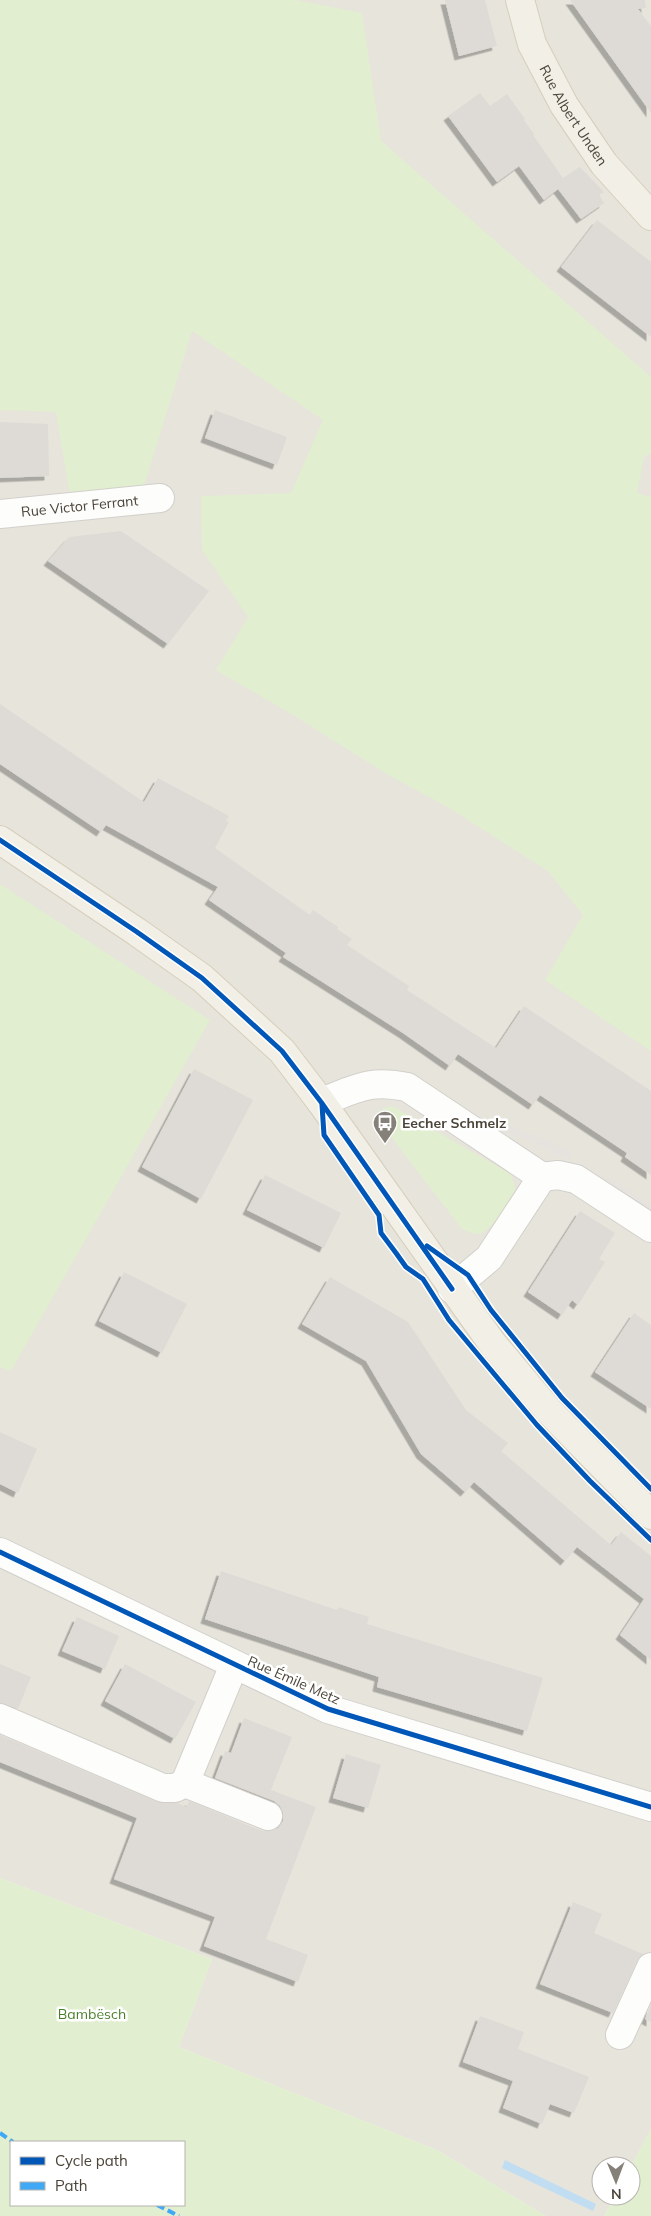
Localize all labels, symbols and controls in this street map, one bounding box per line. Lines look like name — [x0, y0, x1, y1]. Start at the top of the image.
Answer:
street label: Rue Albert Unden — [535, 62, 611, 169]
street label: Rue Victor Ferrant — [20, 491, 139, 521]
bus stop icon: Eecher Schmelz — [372, 1110, 398, 1144]
place label: Eecher Schmelz — [402, 1114, 506, 1132]
street label: Rue Émile Metz — [245, 1652, 343, 1708]
park label: Bambësch — [58, 2005, 126, 2023]
legend — [10, 2141, 185, 2206]
text: Cycle path — [55, 2151, 128, 2170]
north arrow — [591, 2156, 641, 2206]
text: Path — [55, 2176, 87, 2195]
text: N — [611, 2185, 622, 2203]

